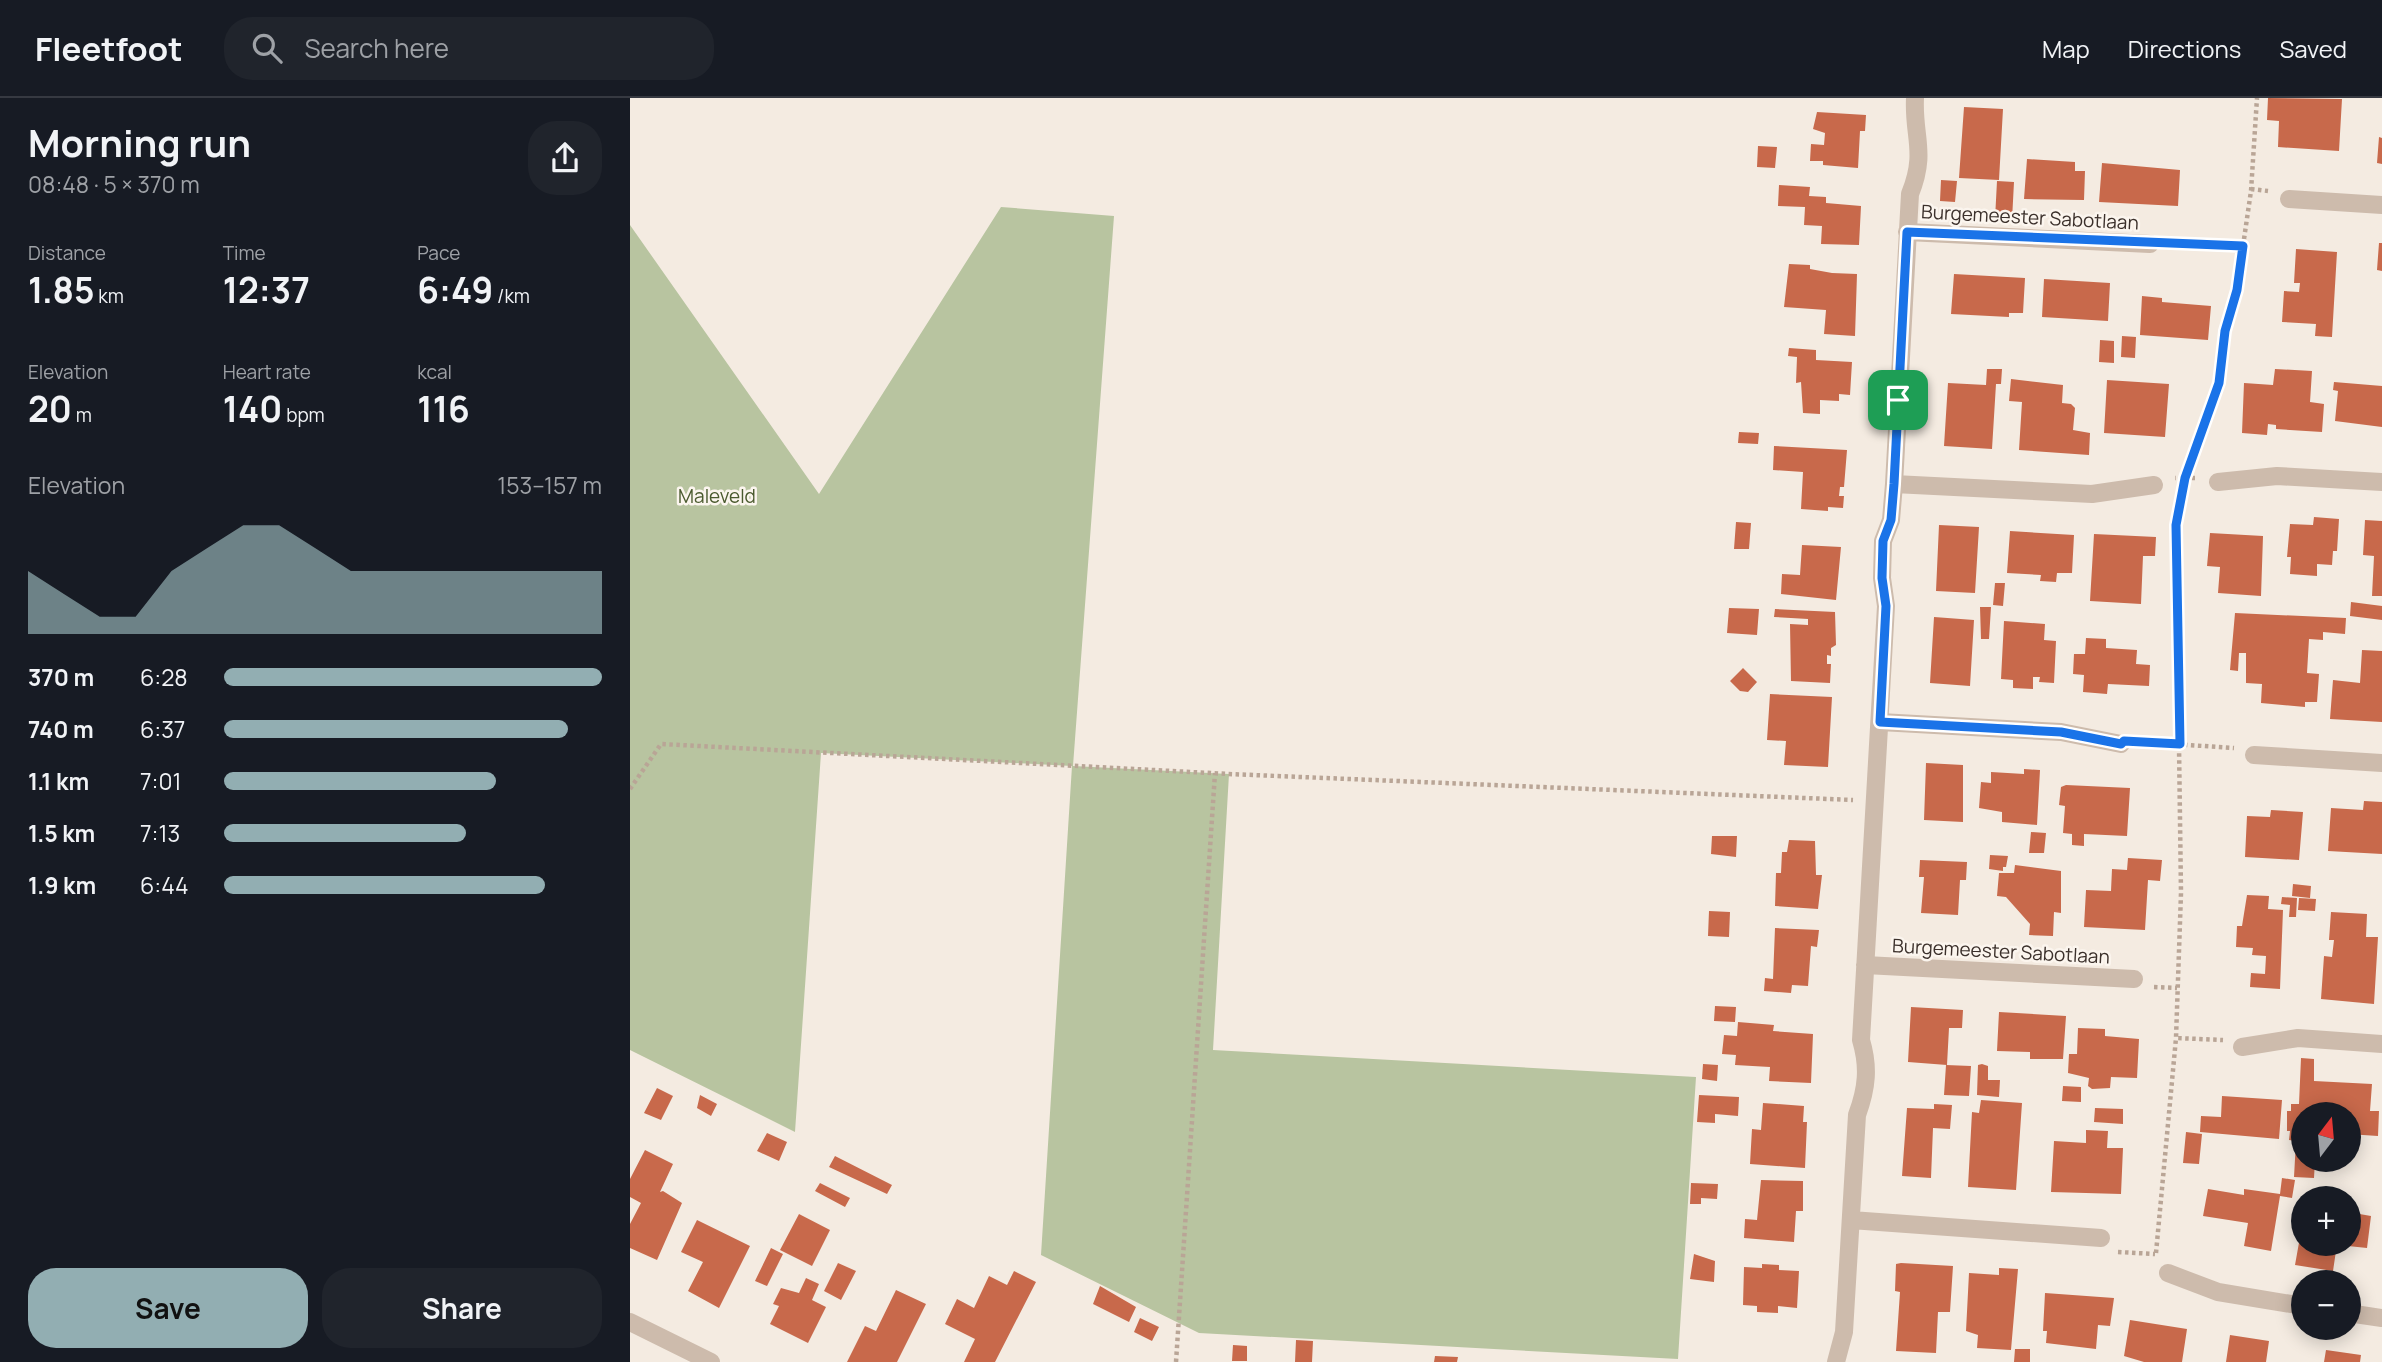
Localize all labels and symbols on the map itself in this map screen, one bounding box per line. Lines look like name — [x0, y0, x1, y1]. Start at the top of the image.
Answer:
street label: Burgemeester Sabotlaan — [1921, 198, 2139, 236]
pin — [1868, 370, 1928, 430]
park label: Maleveld — [678, 483, 756, 509]
street label: Burgemeester Sabotlaan — [1892, 932, 2110, 970]
north arrow — [2291, 1102, 2361, 1172]

